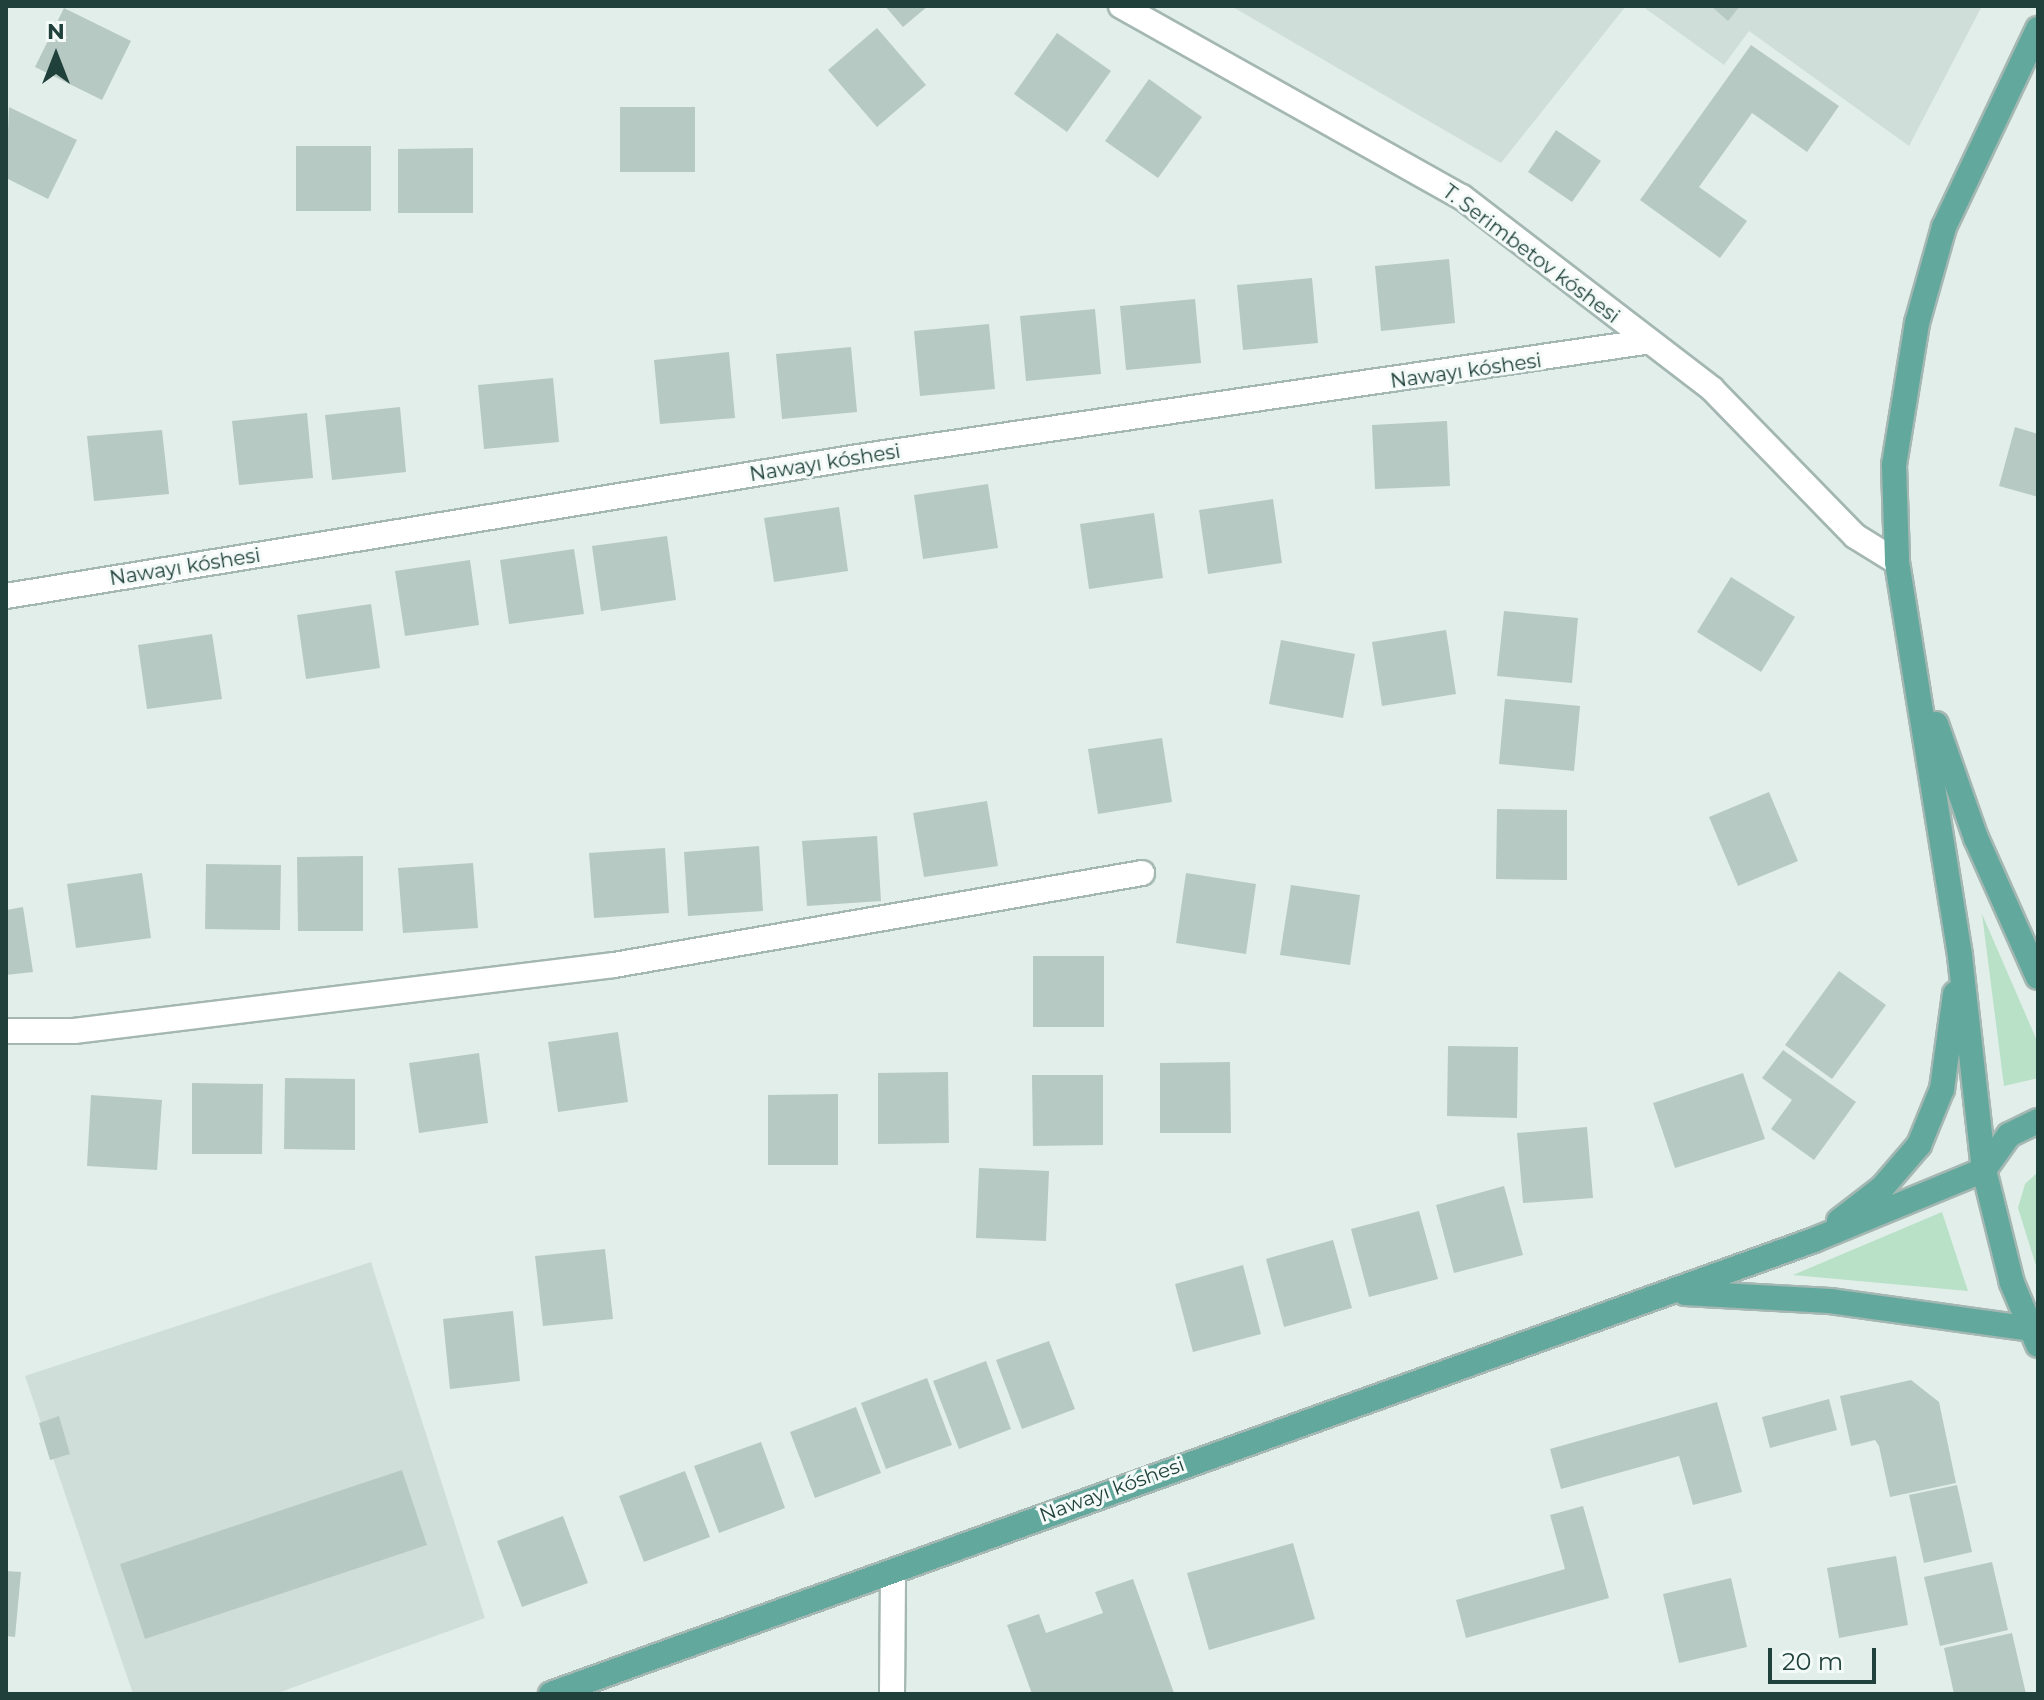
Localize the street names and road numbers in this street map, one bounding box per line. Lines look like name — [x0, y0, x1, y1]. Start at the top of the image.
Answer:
street label: T. Serimbetov kóshesi — [1438, 180, 1624, 328]
street label: Nawayı kóshesi — [1389, 349, 1543, 393]
street label: Nawayı kóshesi — [748, 439, 902, 487]
street label: Nawayı kóshesi — [108, 543, 262, 591]
street label: Nawayı kóshesi — [1036, 1453, 1188, 1527]

